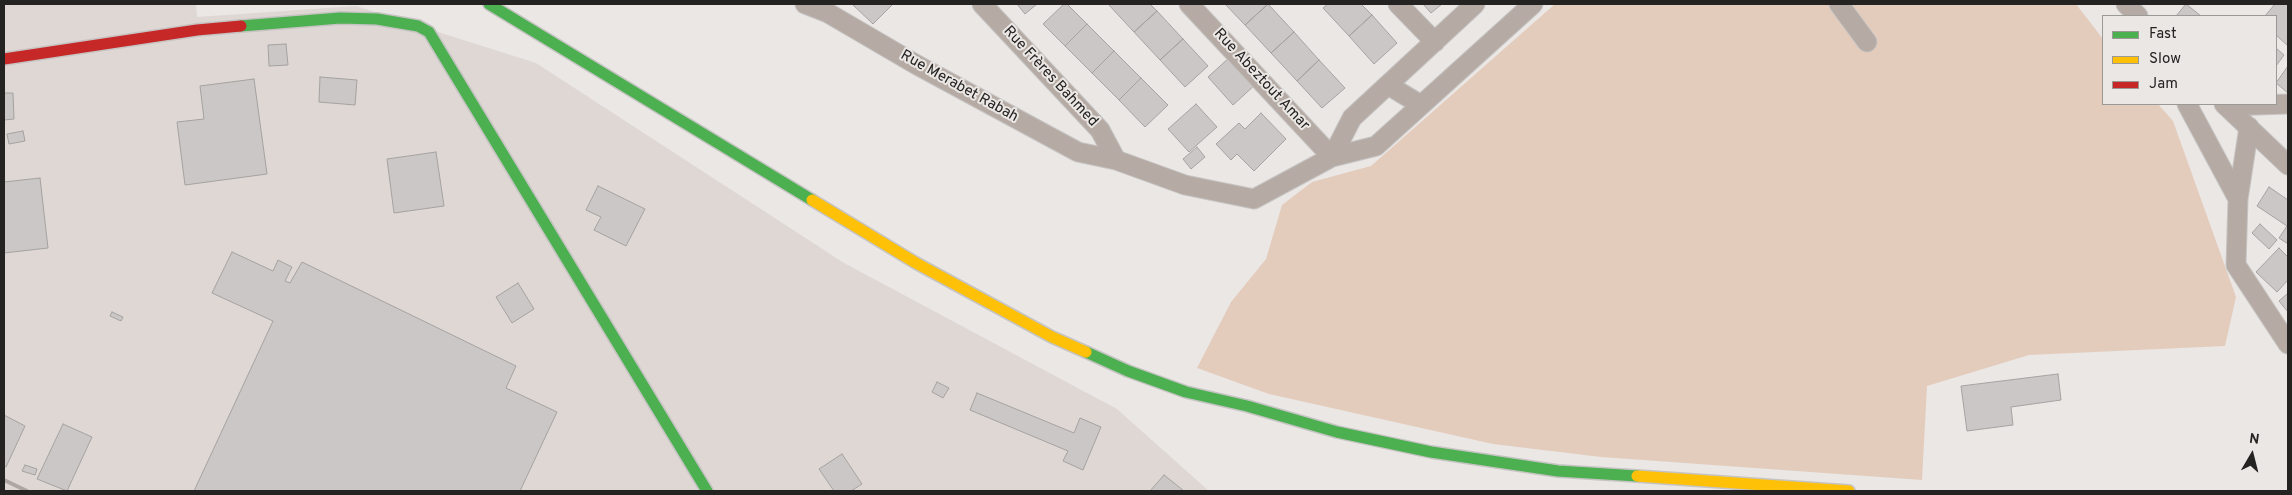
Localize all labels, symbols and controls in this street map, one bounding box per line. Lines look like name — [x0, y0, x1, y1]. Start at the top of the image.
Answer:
legend — [2102, 15, 2277, 105]
street label: Rue Frères Bahmed — [999, 23, 1101, 131]
street label: Rue Abeztout Amar — [1209, 25, 1313, 135]
text: Fast — [2149, 25, 2177, 44]
street label: Rue Merabet Rabah — [897, 47, 1021, 127]
text: Slow — [2149, 50, 2181, 69]
text: Jam — [2149, 75, 2178, 94]
north arrow — [2227, 430, 2277, 480]
text: N — [2248, 431, 2260, 449]

